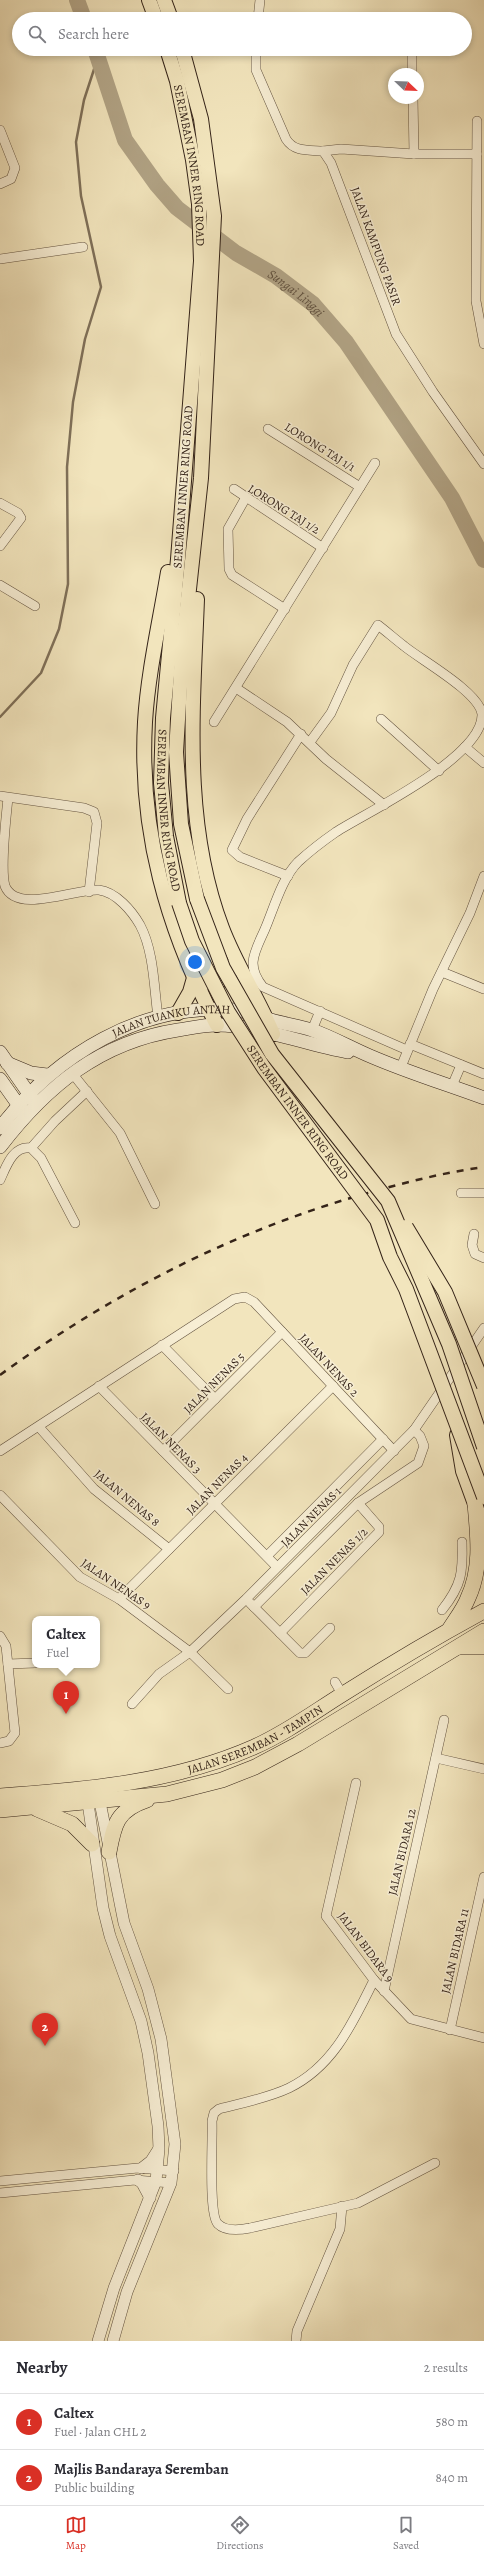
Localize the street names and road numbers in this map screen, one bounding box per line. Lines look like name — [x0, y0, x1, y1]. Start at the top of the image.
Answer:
street label: SEREMBAN INNER RING ROAD — [170, 83, 208, 246]
street label: JALAN KAMPUNG PASIR — [347, 185, 405, 308]
street label: SEREMBAN INNER RING ROAD — [169, 405, 197, 569]
street label: LORONG TAJ 1/1 — [282, 419, 358, 475]
street label: LORONG TAJ 1/2 — [245, 480, 323, 538]
street label: SEREMBAN INNER RING ROAD — [153, 729, 185, 893]
street label: JALAN TUANKU ANTAH — [109, 1001, 231, 1041]
street label: SEREMBAN INNER RING ROAD — [243, 1042, 352, 1183]
street label: JALAN NENAS 2 — [296, 1330, 363, 1400]
street label: JALAN NENAS 5 — [180, 1349, 248, 1417]
street label: JALAN NENAS 3 — [137, 1409, 205, 1477]
street label: JALAN NENAS 4 — [183, 1449, 252, 1518]
street label: JALAN NENAS 8 — [91, 1466, 163, 1530]
street label: JALAN NENAS 1 — [277, 1483, 345, 1551]
street label: JALAN NENAS 1/2 — [297, 1524, 371, 1598]
street label: JALAN NENAS 9 — [78, 1555, 154, 1613]
street label: JALAN SEREMBAN - TAMPIN — [186, 1701, 326, 1778]
street label: JALAN BIDARA 12 — [384, 1807, 420, 1897]
street label: JALAN BIDARA 11 — [437, 1907, 473, 1995]
street label: JALAN BIDARA 9 — [334, 1909, 398, 1985]

